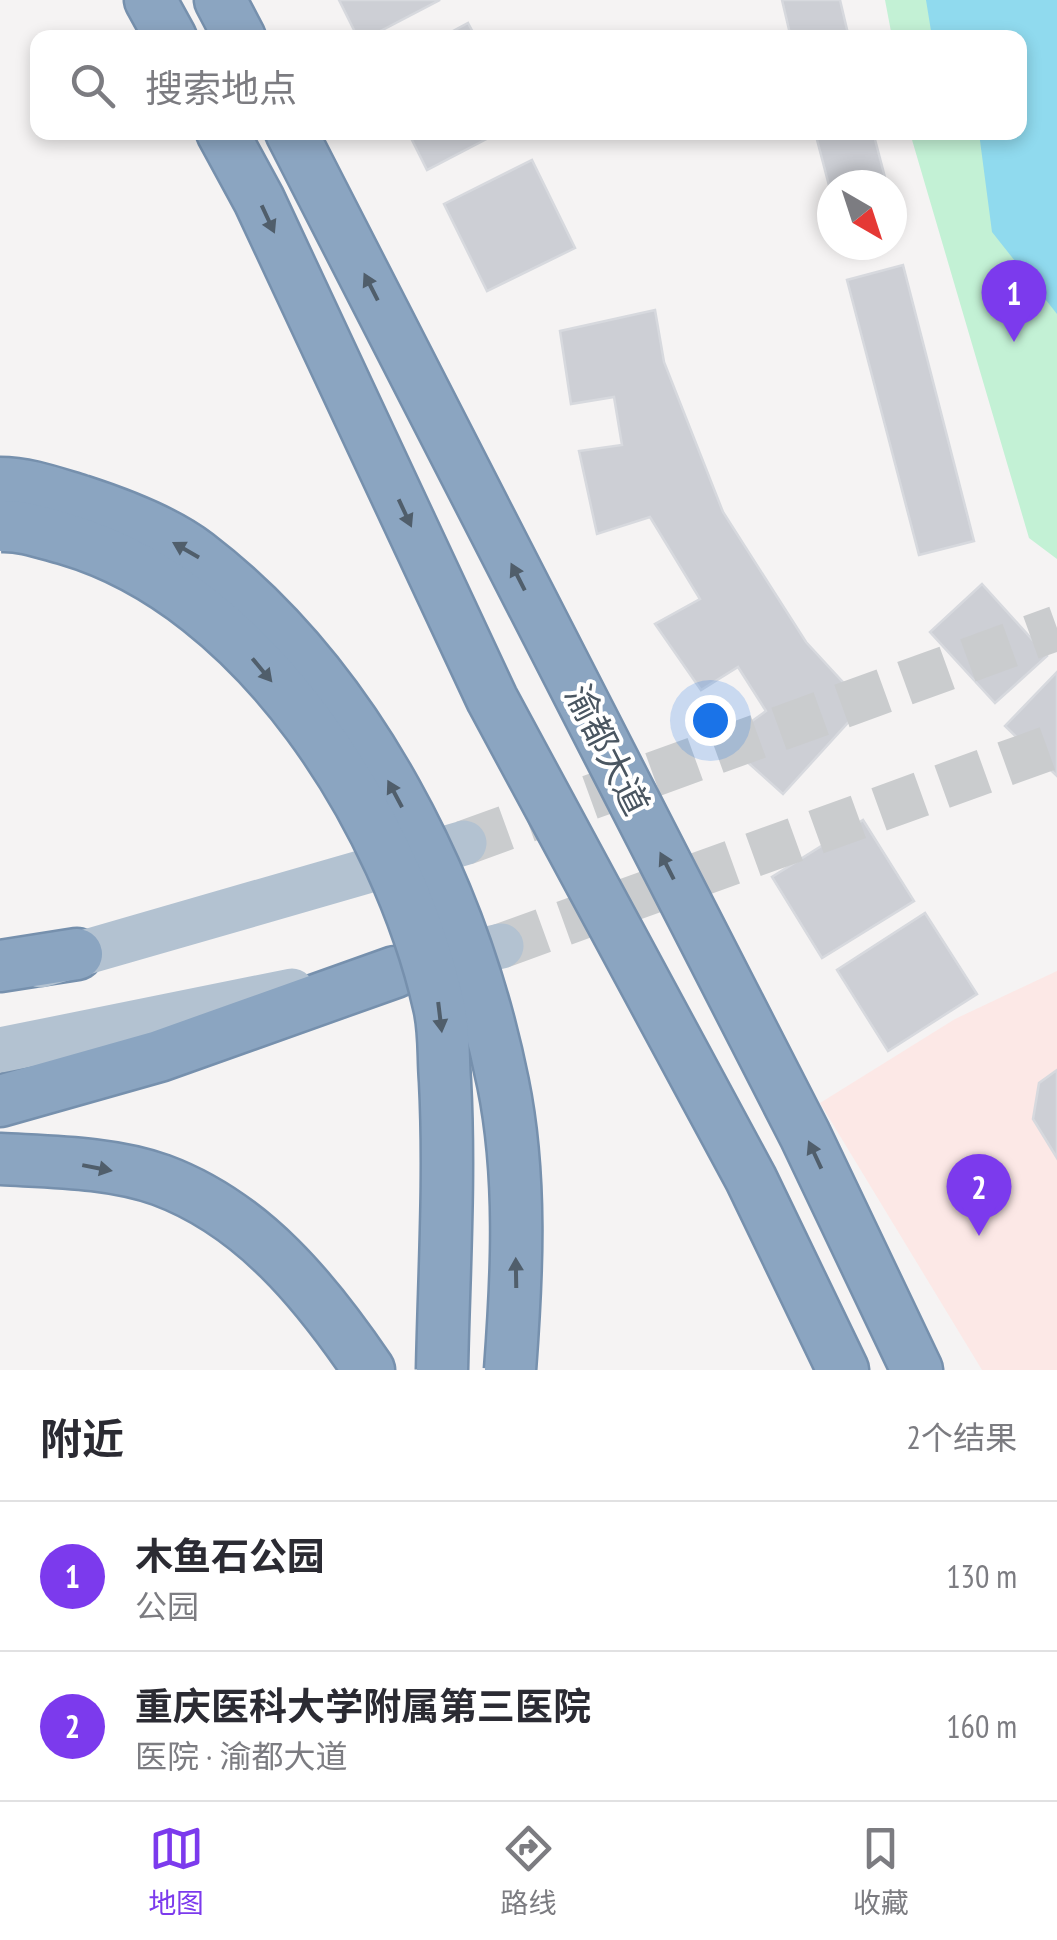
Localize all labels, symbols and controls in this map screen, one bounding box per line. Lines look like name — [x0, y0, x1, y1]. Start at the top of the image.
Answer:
search box — [30, 30, 1027, 140]
icon: search — [65, 58, 120, 113]
text: 搜索地点 — [145, 63, 297, 112]
north arrow — [817, 170, 907, 260]
one-way arrow — [259, 205, 276, 234]
pin: 1 — [982, 260, 1046, 342]
one-way arrow — [363, 273, 380, 302]
one-way arrow — [397, 498, 413, 528]
one-way arrow — [172, 541, 200, 559]
one-way arrow — [510, 562, 527, 591]
one-way arrow — [250, 658, 272, 683]
street label: 渝都大道 — [556, 677, 660, 822]
your location — [685, 695, 736, 746]
one-way arrow — [387, 780, 404, 808]
one-way arrow — [659, 852, 676, 881]
one-way arrow — [432, 1002, 448, 1033]
one-way arrow — [807, 1141, 824, 1170]
pin: 2 — [946, 1154, 1012, 1236]
one-way arrow — [82, 1160, 113, 1176]
one-way arrow — [508, 1256, 524, 1288]
text: 附近 — [40, 1411, 124, 1466]
text: 2个结果 — [907, 1416, 1017, 1458]
text: 木鱼石公园 — [135, 1531, 325, 1580]
text: 1 — [65, 1555, 80, 1597]
text: 130 m — [946, 1555, 1017, 1597]
text: 公园 — [135, 1585, 199, 1627]
text: 重庆医科大学附属第三医院 — [135, 1681, 591, 1730]
text: 2 — [65, 1705, 80, 1747]
text: 160 m — [946, 1705, 1017, 1747]
text: 医院 · 渝都大道 — [135, 1735, 347, 1777]
tab: 地图 — [148, 1821, 204, 1921]
tab: 路线 — [500, 1821, 557, 1921]
tab: 收藏 — [853, 1821, 909, 1921]

